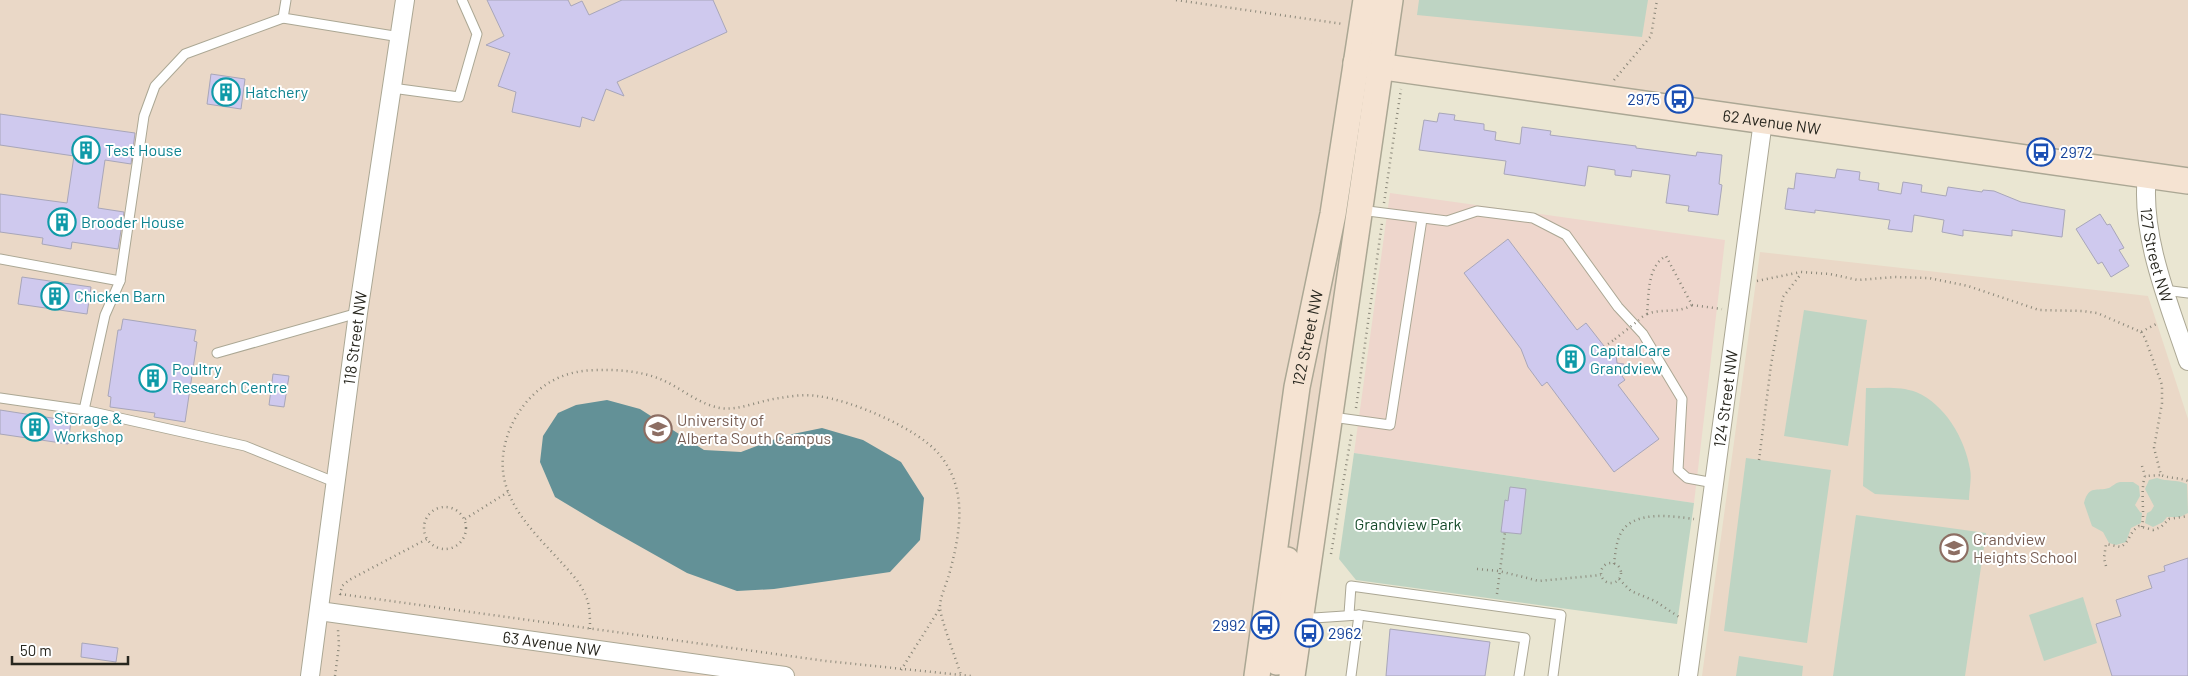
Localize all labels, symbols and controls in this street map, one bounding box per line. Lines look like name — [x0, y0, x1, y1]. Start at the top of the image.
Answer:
building icon: Hatchery — [211, 77, 241, 107]
place label: Hatchery — [245, 82, 309, 101]
bus stop icon: 2975 — [1664, 84, 1694, 114]
place label: 2975 — [1627, 89, 1660, 108]
street label: 62 Avenue NW — [1722, 105, 1822, 138]
building icon: Test House — [71, 135, 101, 165]
bus stop icon: 2972 — [2026, 137, 2056, 167]
place label: Test House — [105, 140, 182, 159]
place label: 2972 — [2060, 142, 2093, 161]
building icon: Brooder House — [47, 207, 77, 237]
street label: 127 Street NW — [2137, 207, 2177, 305]
place label: Brooder House — [81, 212, 185, 231]
building icon: Chicken Barn — [40, 281, 70, 311]
place label: Chicken Barn — [74, 286, 165, 305]
street label: 122 Street NW — [1287, 288, 1326, 388]
street label: 118 Street NW — [339, 290, 370, 386]
place label: CapitalCare Grandview — [1590, 340, 1670, 377]
building icon: CapitalCare Grandview — [1556, 344, 1586, 374]
street label: 124 Street NW — [1709, 349, 1741, 448]
place label: Poultry Research Centre — [172, 359, 287, 396]
building icon: Poultry Research Centre — [138, 363, 168, 393]
place label: Storage & Workshop — [54, 408, 124, 445]
place label: University of Alberta South Campus — [677, 410, 831, 447]
building icon: Storage & Workshop — [20, 412, 50, 442]
school or university icon: University of Alberta South Campus — [643, 414, 673, 444]
park label: Grandview Park — [1354, 514, 1462, 533]
place label: Grandview Heights School — [1973, 529, 2077, 566]
school or university icon: Grandview Heights School — [1939, 533, 1969, 563]
bus stop icon: 2992 — [1250, 610, 1280, 640]
place label: 2992 — [1212, 615, 1246, 634]
bus stop icon: 2962 — [1294, 618, 1324, 648]
place label: 2962 — [1328, 623, 1362, 642]
street label: 63 Avenue NW — [502, 627, 602, 659]
scale bar — [12, 634, 129, 666]
text: 50 m — [20, 641, 52, 659]

